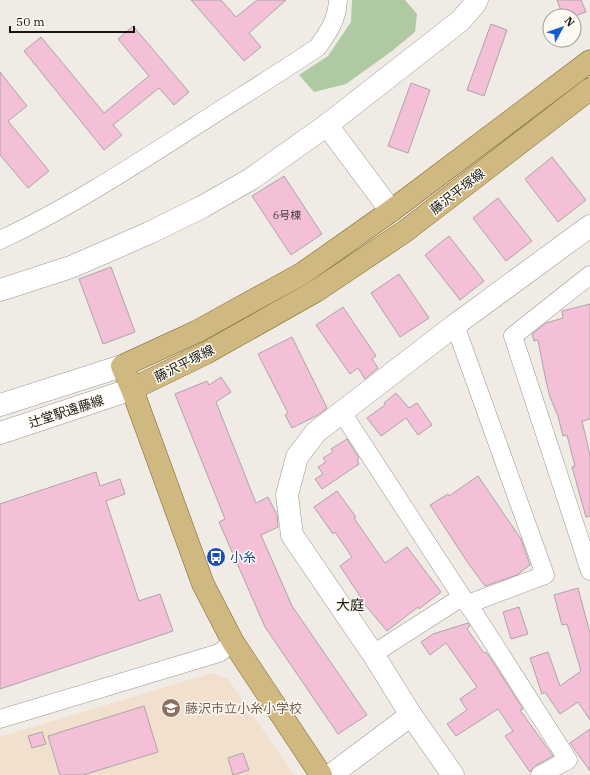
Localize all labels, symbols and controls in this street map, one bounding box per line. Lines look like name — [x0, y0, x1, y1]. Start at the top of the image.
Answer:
scale bar — [10, 8, 134, 34]
north arrow — [542, 8, 582, 48]
text: 50 m — [16, 14, 45, 29]
text: N — [562, 14, 578, 30]
street label: 藤沢平塚線 — [426, 165, 488, 218]
house number: 6号棟 — [273, 208, 301, 222]
street label: 藤沢平塚線 — [151, 341, 217, 386]
street label: 辻堂駅遠藤線 — [26, 391, 106, 432]
bus stop icon: 小糸 — [205, 546, 227, 568]
place label: 小糸 — [230, 549, 256, 566]
district label: 大庭 — [336, 596, 364, 614]
school or university icon: 藤沢市立小糸小学校 — [160, 697, 182, 719]
place label: 藤沢市立小糸小学校 — [185, 700, 302, 717]

